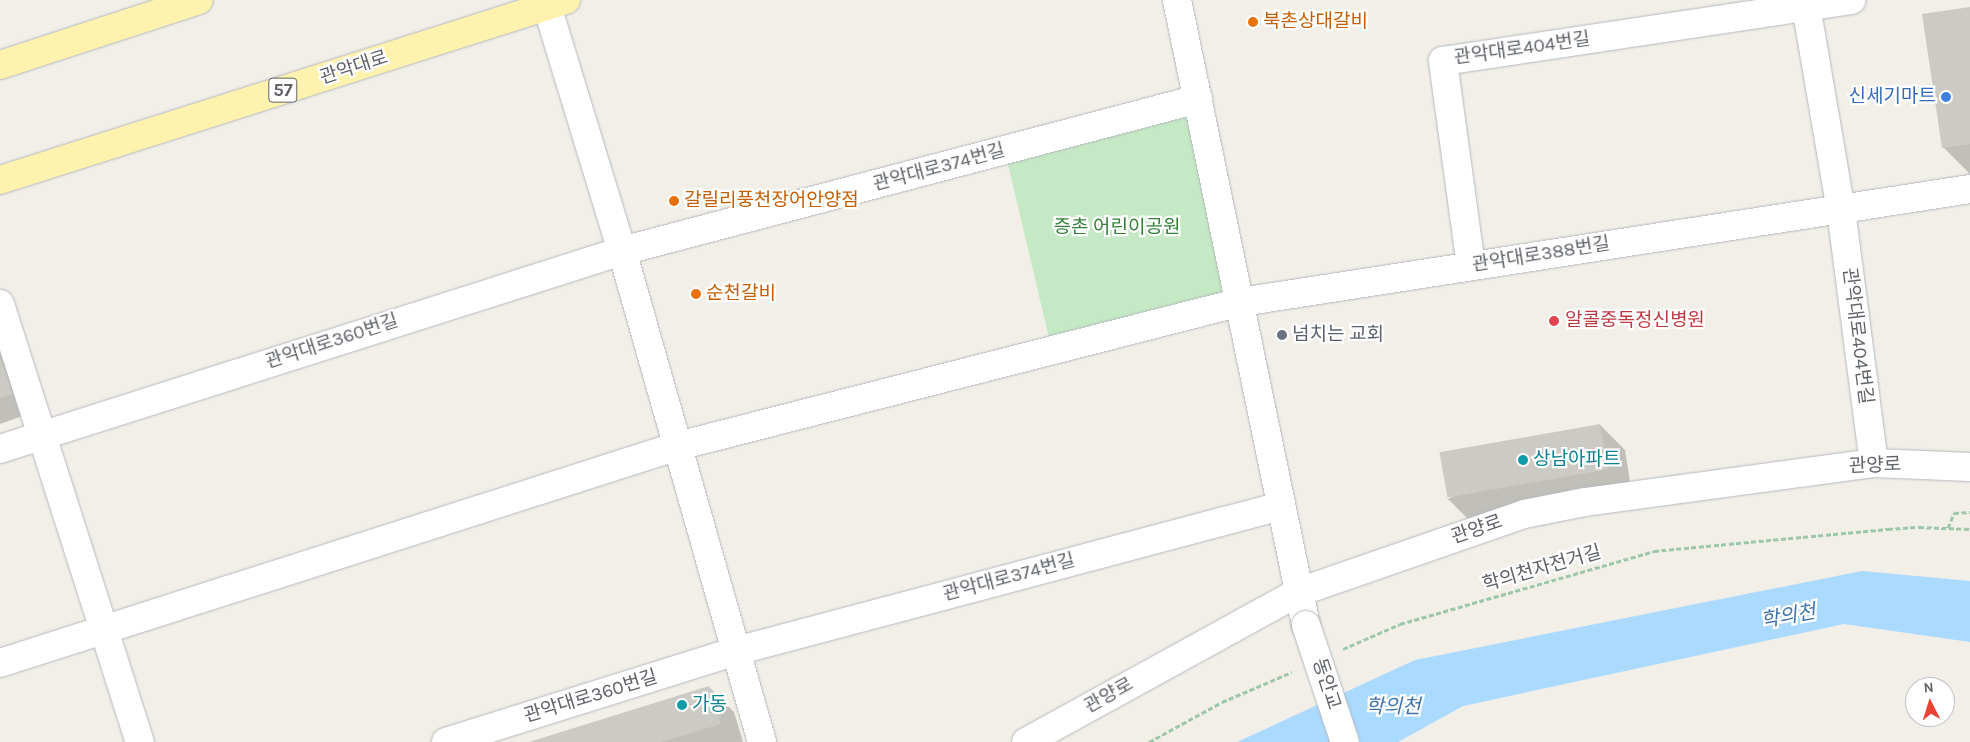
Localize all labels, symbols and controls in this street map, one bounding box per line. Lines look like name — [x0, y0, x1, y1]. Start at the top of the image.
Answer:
place label: 북촌상대갈비 — [1263, 11, 1368, 33]
marker: 북촌상대갈비 — [1247, 16, 1259, 28]
street label: 관악대로404번길 — [1452, 28, 1592, 70]
street label: 관악대로 — [317, 46, 391, 90]
road number: 57 — [268, 74, 298, 106]
place label: 신세기마트 — [1849, 86, 1936, 108]
marker: 신세기마트 — [1940, 91, 1952, 103]
street label: 관악대로374번길 — [871, 139, 1007, 197]
place label: 갈릴리풍천장어안양점 — [684, 190, 859, 212]
marker: 갈릴리풍천장어안양점 — [668, 195, 680, 207]
park label: 증촌 어린이공원 — [1054, 217, 1180, 239]
street label: 관악대로388번길 — [1470, 233, 1612, 277]
street label: 관악대로404번길 — [1837, 266, 1877, 406]
place label: 순천갈비 — [706, 283, 776, 305]
marker: 순천갈비 — [690, 288, 702, 300]
street label: 관악대로360번길 — [263, 310, 401, 374]
place label: 알콜중독정신병원 — [1565, 310, 1705, 332]
marker: 알콜중독정신병원 — [1547, 314, 1561, 328]
place label: 넘치는 교회 — [1292, 324, 1384, 346]
marker: 넘치는 교회 — [1276, 329, 1288, 341]
place label: 상남아파트 — [1533, 449, 1620, 471]
marker: 상남아파트 — [1517, 454, 1529, 466]
street label: 관양로 — [1848, 454, 1902, 478]
street label: 관양로 — [1448, 511, 1506, 549]
street label: 학의천자전거길 — [1480, 541, 1604, 597]
street label: 관악대로374번길 — [941, 549, 1077, 607]
water label: 학의천 — [1759, 599, 1817, 633]
street label: 동안교 — [1307, 656, 1345, 712]
street label: 관악대로360번길 — [522, 666, 660, 728]
street label: 관양로 — [1081, 673, 1137, 719]
north arrow — [1905, 677, 1955, 727]
text: N — [1923, 679, 1934, 696]
place label: 가동 — [692, 694, 727, 716]
water label: 학의천 — [1365, 694, 1421, 718]
marker: 가동 — [676, 699, 688, 711]

